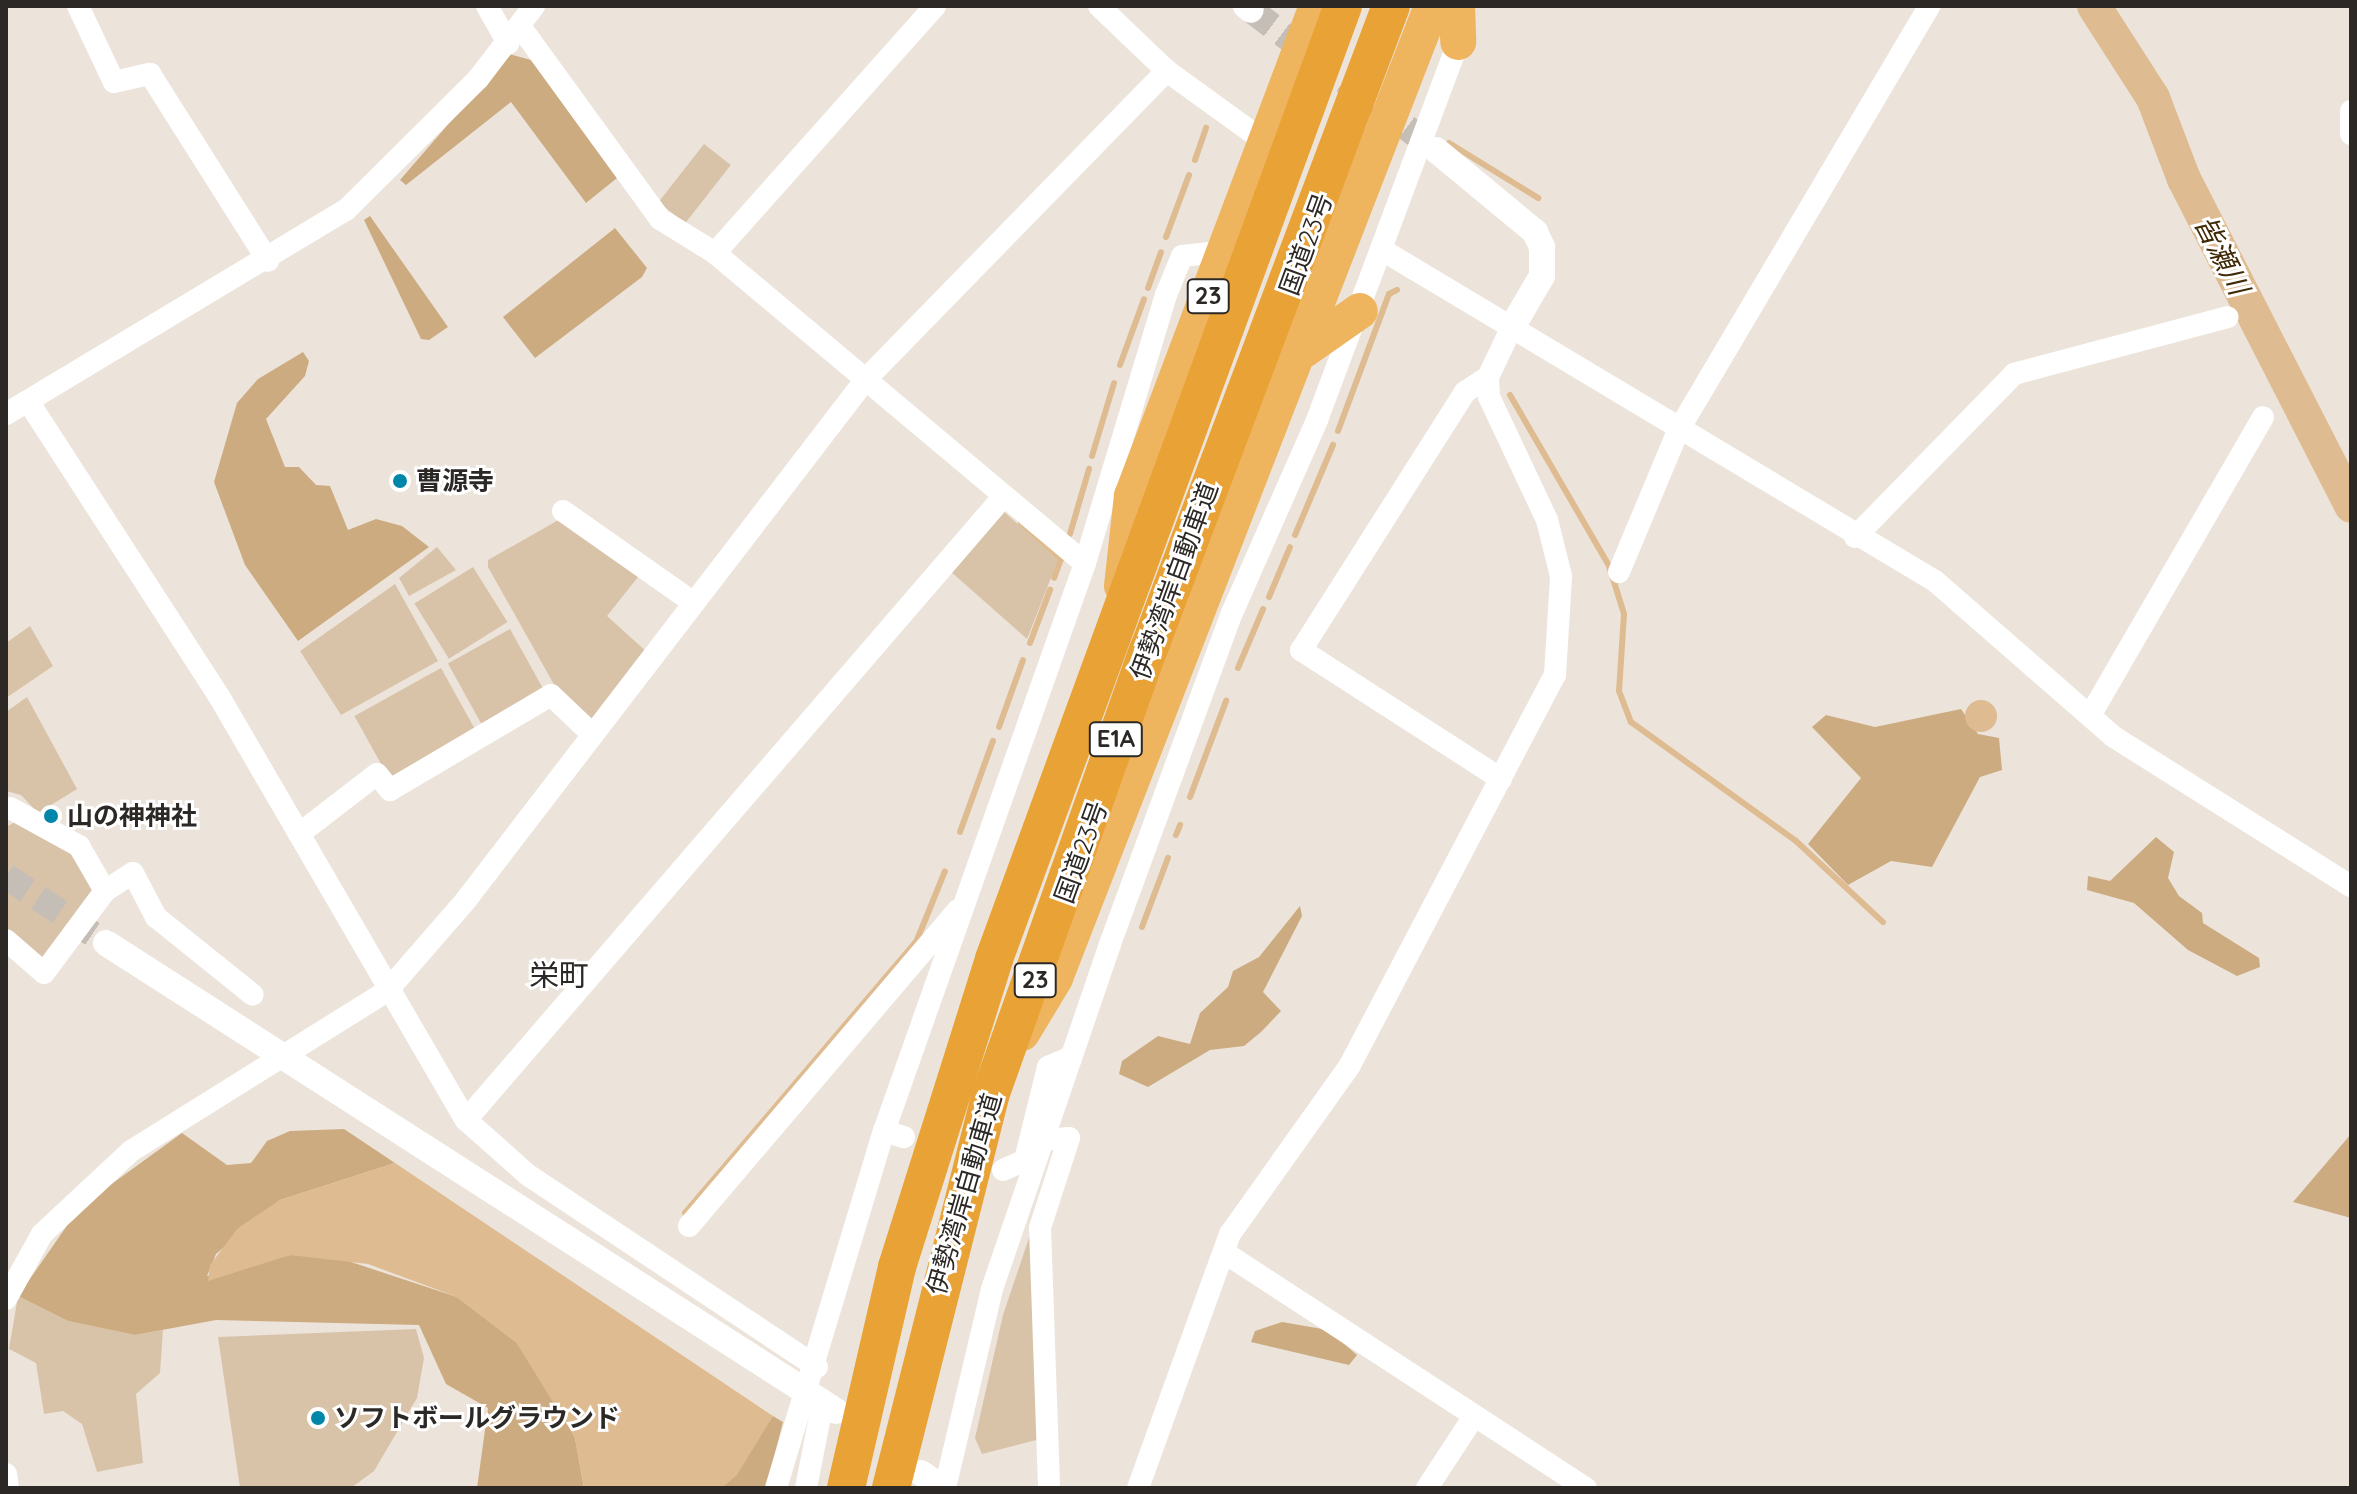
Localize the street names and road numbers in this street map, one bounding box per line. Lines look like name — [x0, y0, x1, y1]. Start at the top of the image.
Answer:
street label: 国道23号 — [1273, 189, 1339, 299]
road number: 23 — [1186, 276, 1230, 316]
street label: 伊勢湾岸自動車道 — [1124, 478, 1224, 684]
road number: E1A — [1088, 719, 1144, 759]
street label: 国道23号 — [1048, 797, 1114, 907]
road number: 23 — [1013, 960, 1057, 1000]
street label: 伊勢湾岸自動車道 — [920, 1090, 1008, 1298]

